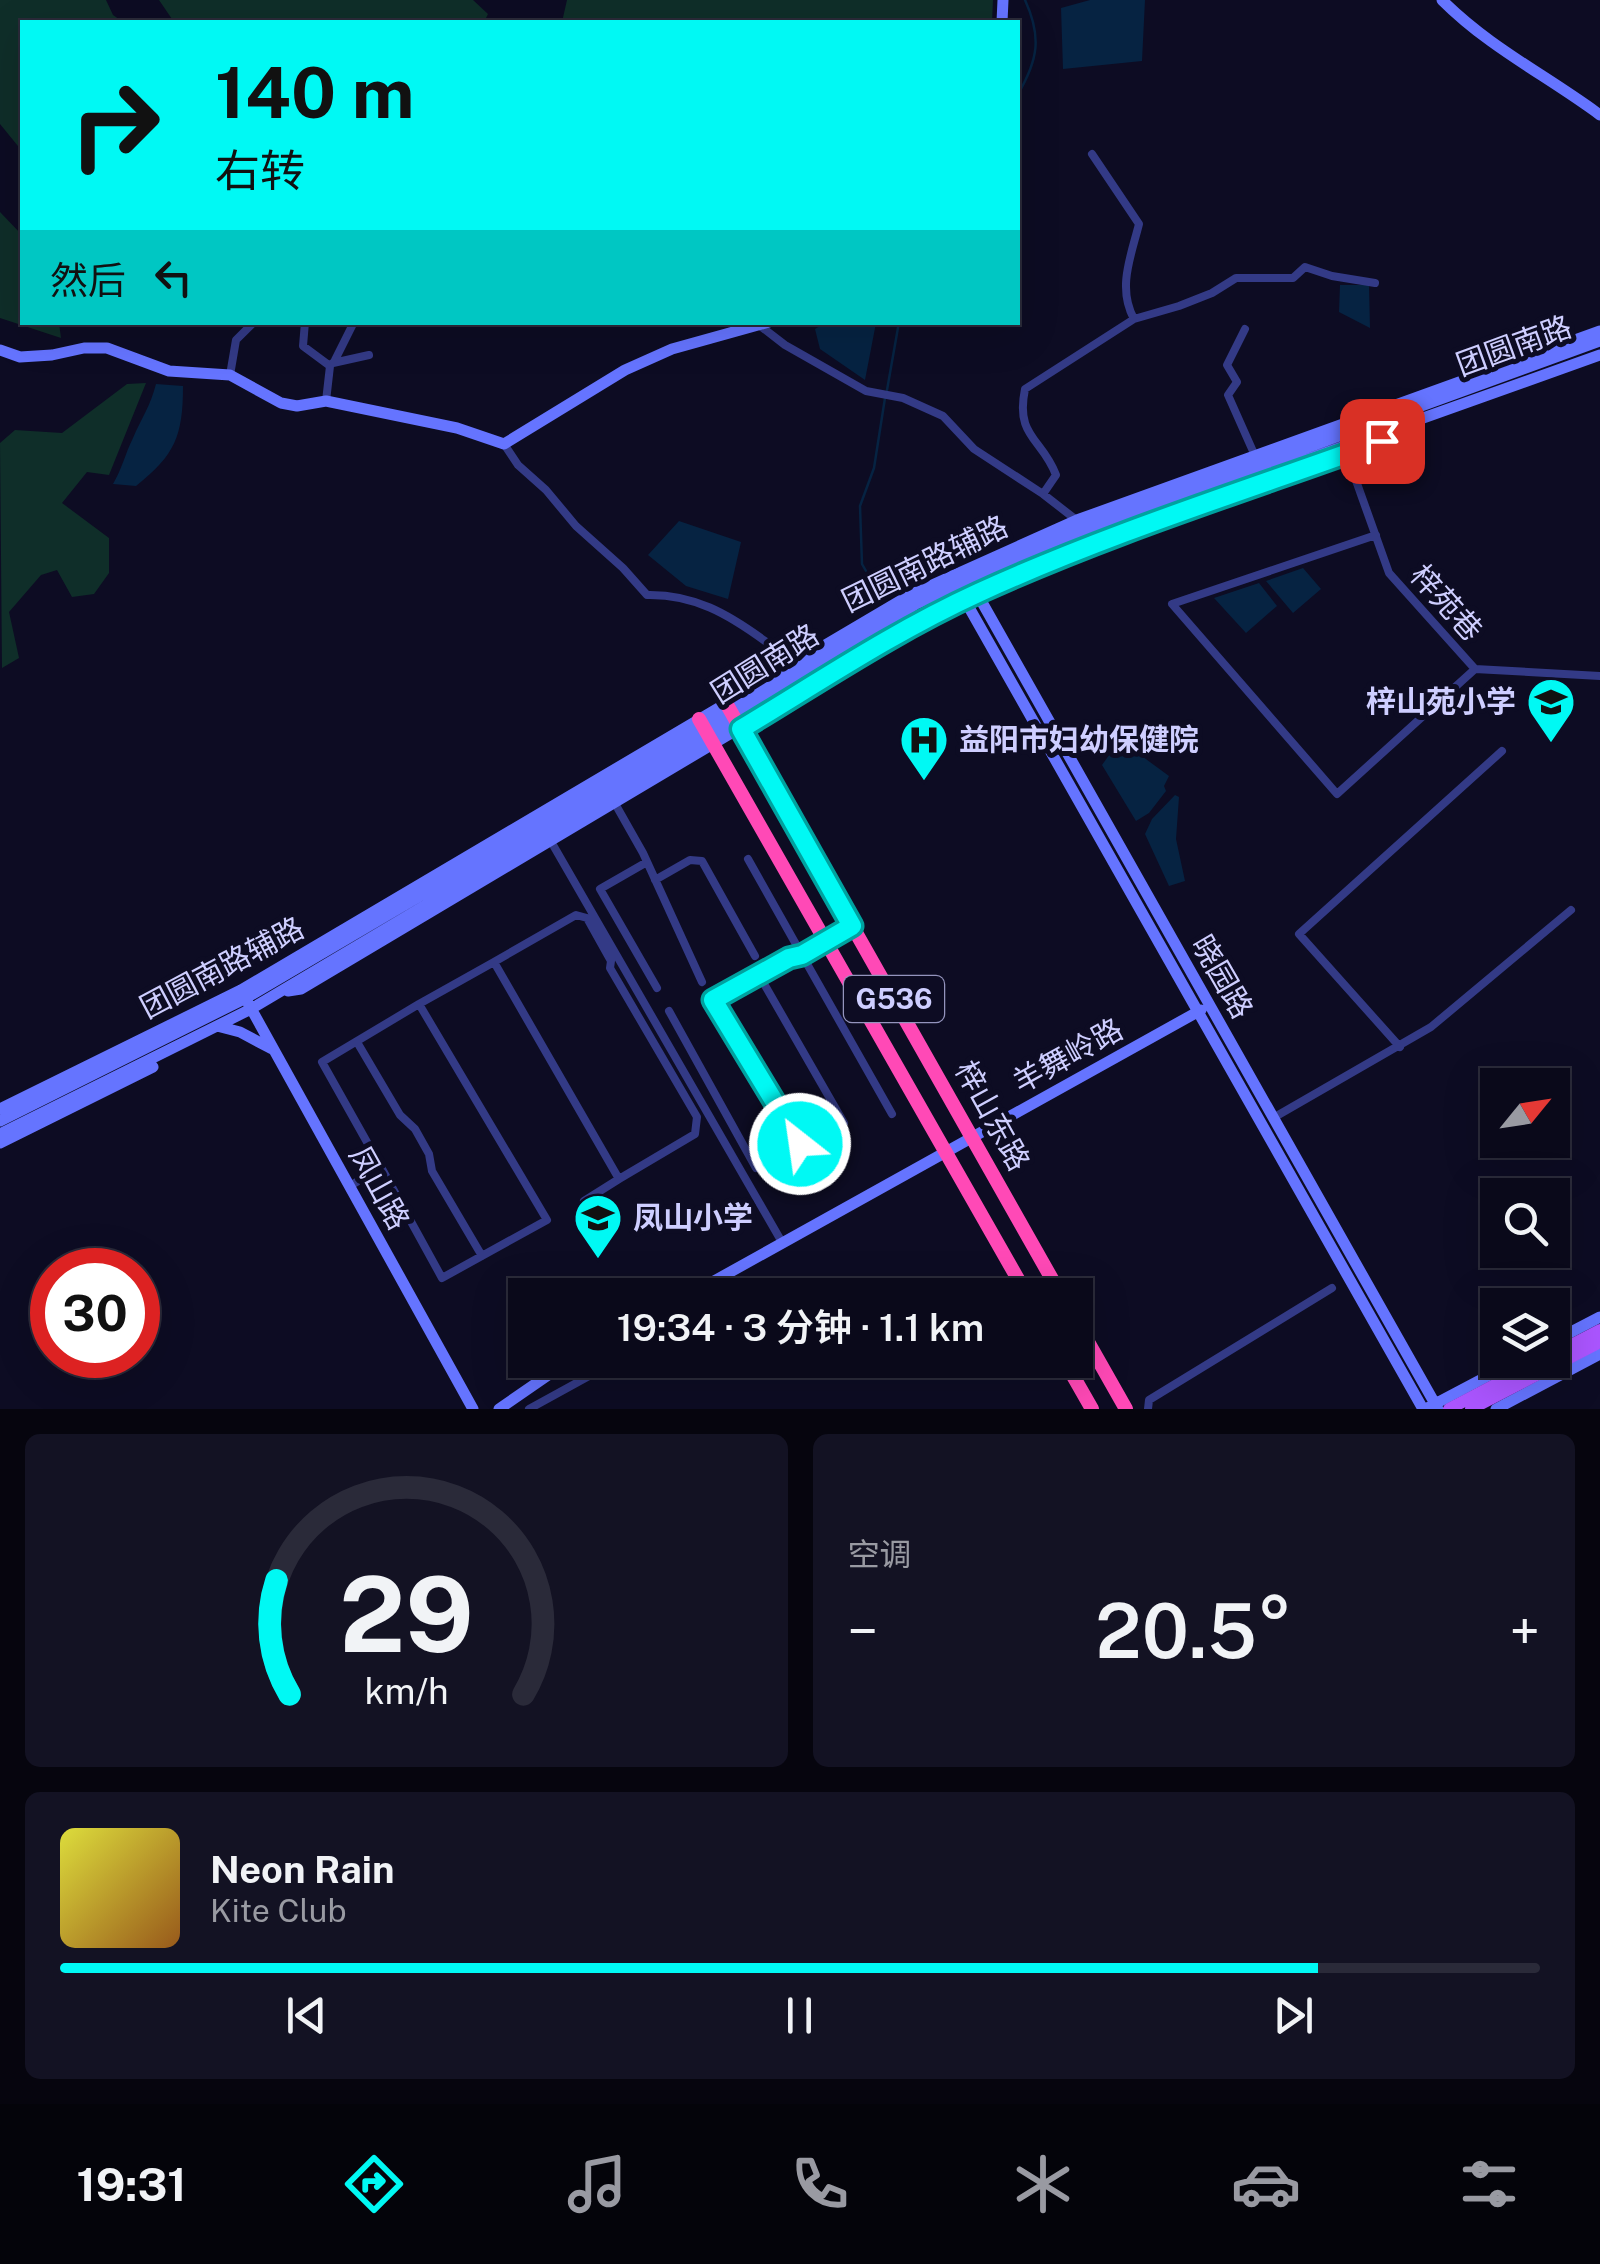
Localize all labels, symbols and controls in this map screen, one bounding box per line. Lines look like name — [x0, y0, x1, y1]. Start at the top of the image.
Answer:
text: 140 m — [215, 51, 414, 134]
icon: right — [50, 60, 180, 190]
text: 右转 — [215, 144, 305, 197]
icon: left — [146, 250, 201, 305]
text: 然后 — [50, 258, 126, 303]
street label: 团圆南路 — [1451, 308, 1576, 382]
pin — [1340, 399, 1425, 484]
icon: arrive — [1355, 414, 1410, 469]
street label: 团圆南路辅路 — [836, 507, 1013, 619]
street label: 梓苑巷 — [1403, 557, 1490, 648]
street label: 团圆南路 — [704, 616, 825, 710]
school or university icon: 梓山苑小学 — [1525, 676, 1577, 744]
place label: 梓山苑小学 — [1366, 683, 1516, 719]
hospital icon: 益阳市妇幼保健院 — [898, 714, 950, 782]
place label: 益阳市妇幼保健院 — [959, 721, 1199, 757]
street label: 团圆南路辅路 — [134, 909, 309, 1025]
street label: 晓园路 — [1185, 929, 1261, 1024]
road number: G536 — [844, 976, 944, 1022]
street label: 羊舞岭路 — [1006, 1010, 1129, 1100]
street label: 梓山东路 — [948, 1054, 1038, 1177]
north arrow — [1480, 1068, 1570, 1158]
map controls — [1480, 1068, 1570, 1378]
position arrow — [748, 1092, 852, 1196]
street label: 凤山路 — [342, 1139, 417, 1236]
button: search — [1480, 1178, 1570, 1268]
school or university icon: 凤山小学 — [572, 1192, 624, 1260]
place label: 凤山小学 — [633, 1199, 753, 1235]
speed limit sign: 30 — [30, 1248, 160, 1378]
button: layers — [1480, 1288, 1570, 1378]
text: 19:34 · 3 分钟 · 1.1 km — [617, 1305, 984, 1350]
text: 空调 — [848, 1536, 912, 1573]
text: 29 — [339, 1553, 474, 1675]
text: 20.5° — [1095, 1587, 1292, 1675]
text: − — [848, 1599, 878, 1663]
text: + — [1510, 1599, 1540, 1663]
text: km/h — [364, 1670, 448, 1712]
text: Neon Rain — [210, 1847, 394, 1892]
text: Kite Club — [210, 1892, 347, 1929]
icon: previous — [279, 1988, 334, 2043]
icon: pause — [772, 1988, 827, 2043]
icon: next — [1266, 1988, 1321, 2043]
icon: directions — [339, 2149, 409, 2219]
icon: music — [562, 2149, 632, 2219]
icon: phone — [785, 2149, 855, 2219]
icon: climate — [1008, 2149, 1078, 2219]
icon: car — [1231, 2149, 1301, 2219]
icon: filters — [1454, 2149, 1524, 2219]
text: 19:31 — [76, 2158, 187, 2211]

